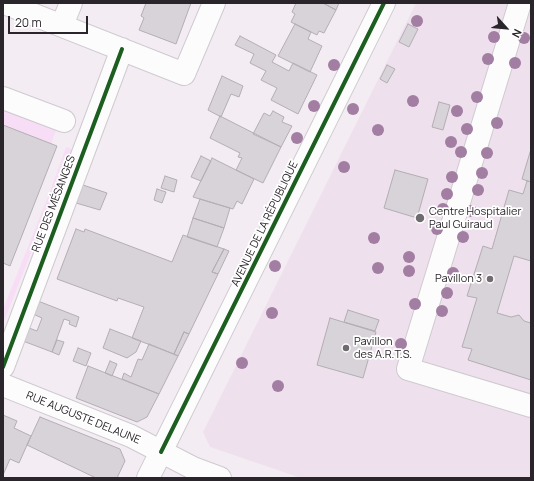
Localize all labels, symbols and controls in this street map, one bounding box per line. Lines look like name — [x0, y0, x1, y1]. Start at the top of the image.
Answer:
scale bar — [10, 8, 90, 34]
north arrow — [486, 8, 526, 48]
text: 20 m — [15, 14, 42, 31]
text: N — [509, 27, 526, 41]
street label: RUE DES MÉSANGES — [29, 154, 79, 254]
street label: AVENUE DE LA RÉPUBLIQUE — [229, 159, 301, 289]
place label: Centre Hospitalier Paul Guiraud — [429, 205, 521, 231]
marker: Centre Hospitalier Paul Guiraud — [414, 212, 426, 224]
place label: Pavillon 3 — [435, 272, 482, 286]
marker: Pavillon 3 — [485, 274, 495, 284]
place label: Pavillon des A.R.T.S. — [354, 335, 412, 361]
marker: Pavillon des A.R.T.S. — [341, 343, 351, 353]
street label: RUE AUGUSTE DELAUNE — [24, 389, 142, 447]

